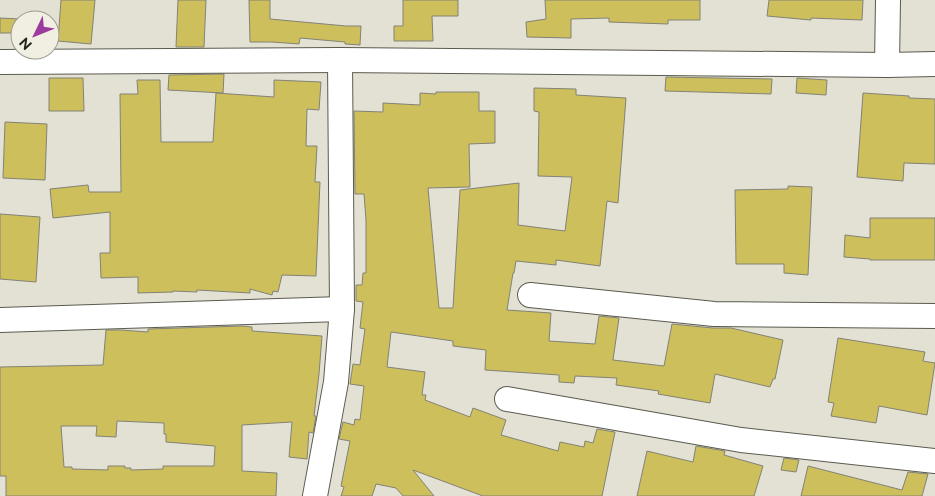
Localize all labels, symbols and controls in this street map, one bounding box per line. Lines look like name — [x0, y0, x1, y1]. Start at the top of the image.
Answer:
north arrow — [10, 10, 60, 60]
text: N — [16, 35, 35, 53]

